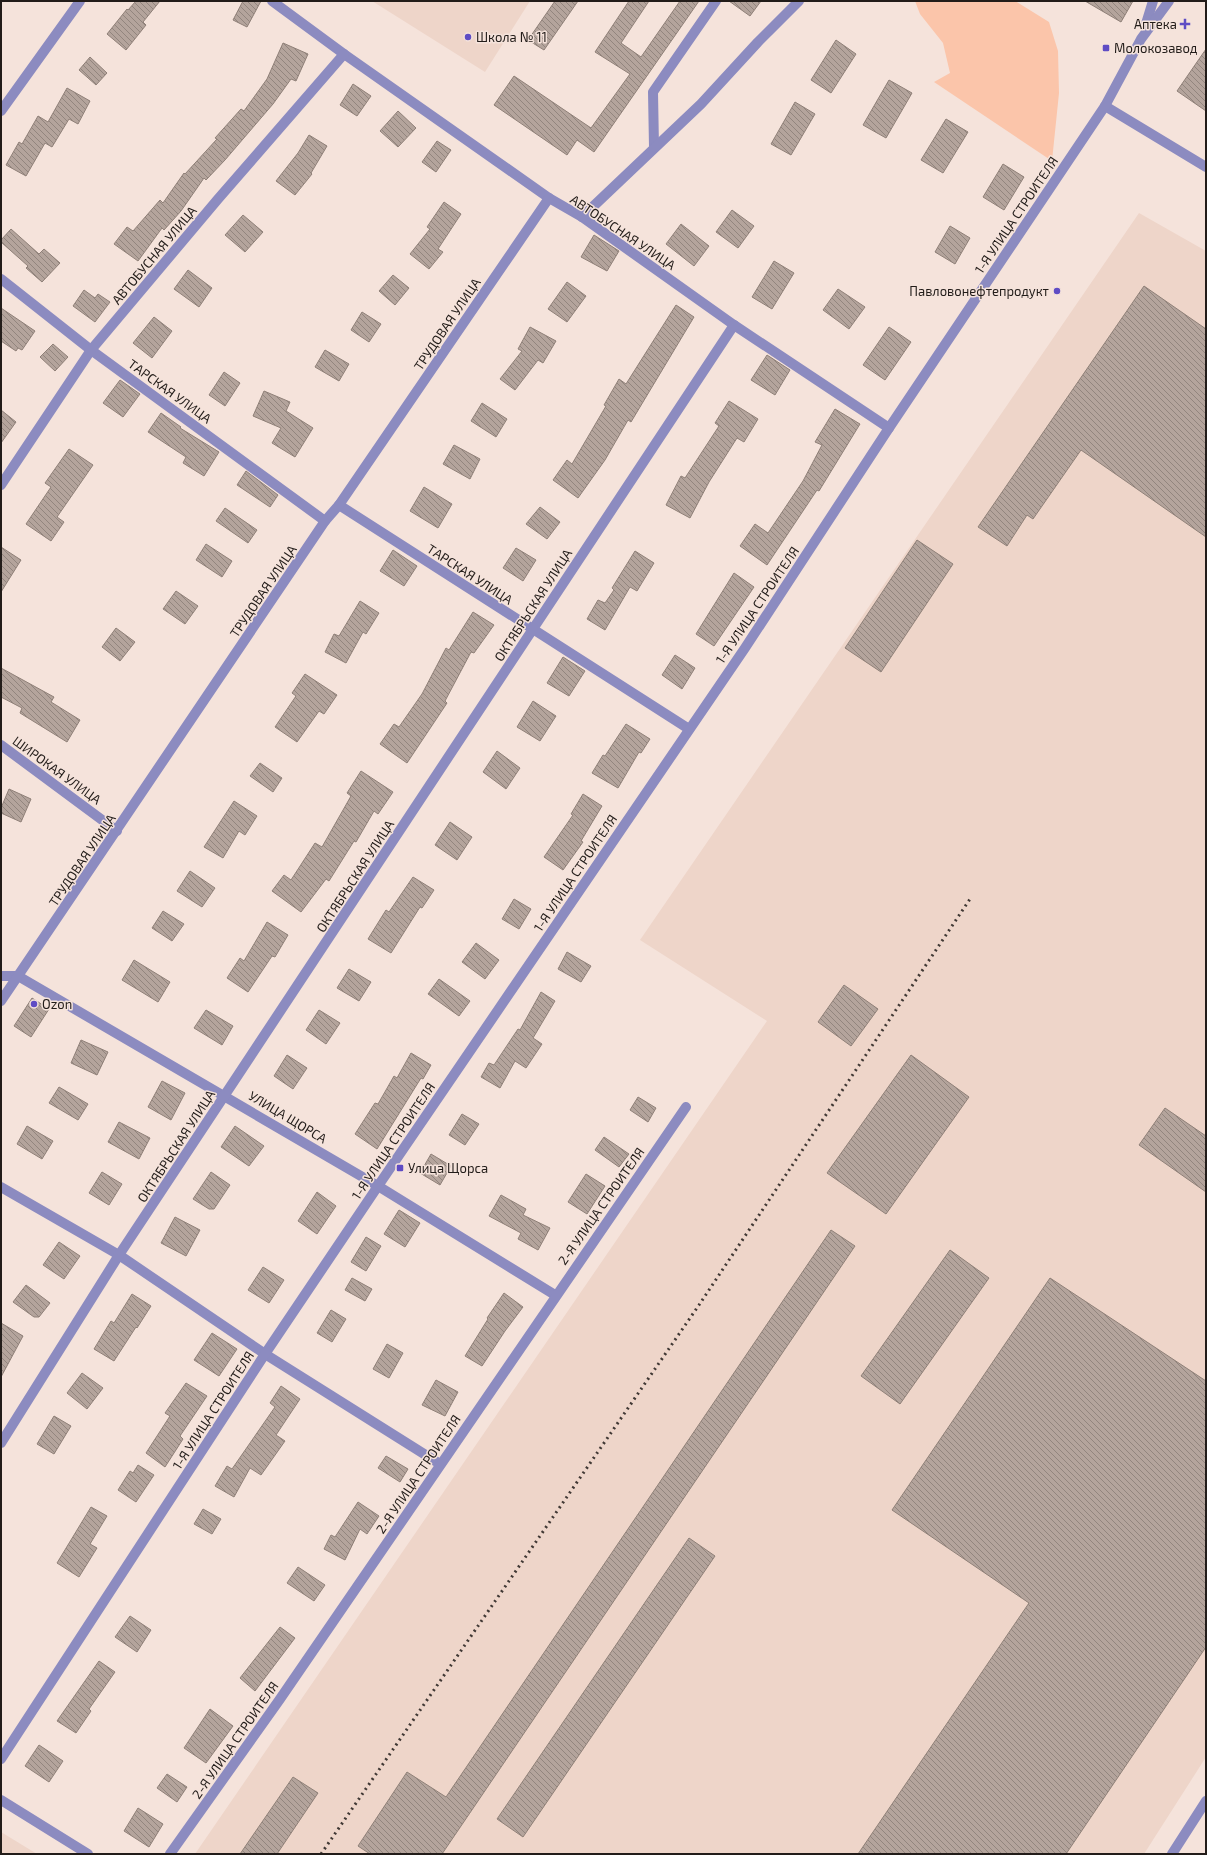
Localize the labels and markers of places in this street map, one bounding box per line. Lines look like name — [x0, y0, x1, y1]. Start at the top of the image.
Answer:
place label: Аптека — [1134, 16, 1177, 32]
marker: Аптека — [1180, 19, 1190, 29]
place label: Школа № 11 — [476, 29, 547, 45]
marker: Школа № 11 — [463, 32, 473, 42]
place label: Молокозавод — [1114, 40, 1198, 56]
marker: Молокозавод — [1101, 43, 1111, 53]
place label: Павловонефтепродукт — [909, 283, 1050, 299]
marker: Павловонефтепродукт — [1052, 286, 1062, 296]
place label: Ozon — [42, 996, 72, 1012]
marker: Ozon — [29, 999, 39, 1009]
place label: Улица Щорса — [408, 1160, 488, 1176]
marker: Улица Щорса — [395, 1163, 405, 1173]

